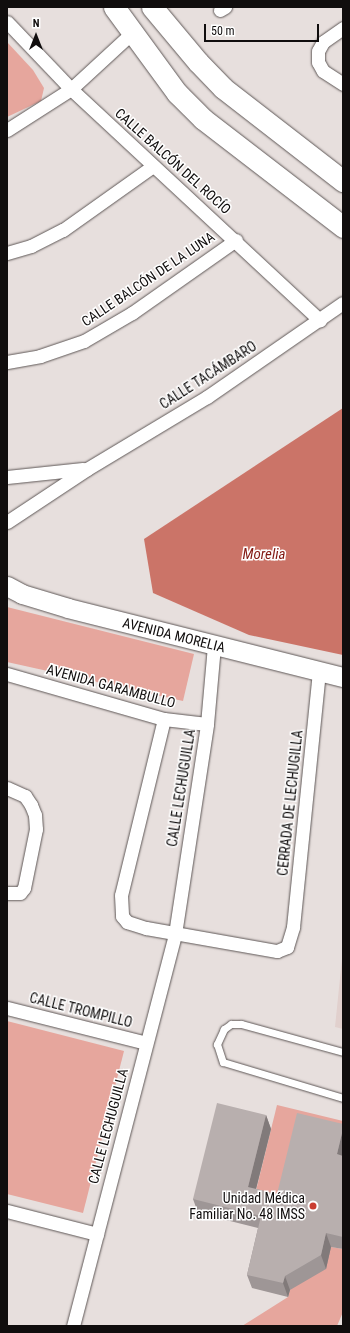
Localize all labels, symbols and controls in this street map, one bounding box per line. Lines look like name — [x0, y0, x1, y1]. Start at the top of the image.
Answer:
north arrow — [16, 16, 56, 56]
scale bar — [206, 16, 321, 42]
text: N — [33, 17, 39, 30]
text: 50 m — [211, 24, 235, 38]
street label: CALLE BALCÓN DEL ROCÍO — [112, 105, 234, 217]
street label: CALLE BALCÓN DE LA LUNA — [78, 228, 218, 330]
street label: CALLE TACÁMBARO — [156, 337, 260, 413]
water label: Morelia — [242, 546, 286, 564]
street label: AVENIDA MORELIA — [121, 614, 227, 656]
street label: AVENIDA GARAMBULLO — [45, 661, 177, 711]
street label: CALLE LECHUGUILLA — [163, 728, 199, 848]
street label: CERRADA DE LECHUGILLA — [274, 729, 306, 877]
street label: CALLE TROMPILLO — [28, 989, 134, 1031]
street label: CALLE LECHUGUILLA — [85, 1066, 131, 1186]
place label: Unidad Médica Familiar No. 48 IMSS — [189, 1190, 305, 1222]
marker: Unidad Médica Familiar No. 48 IMSS — [308, 1201, 318, 1211]

